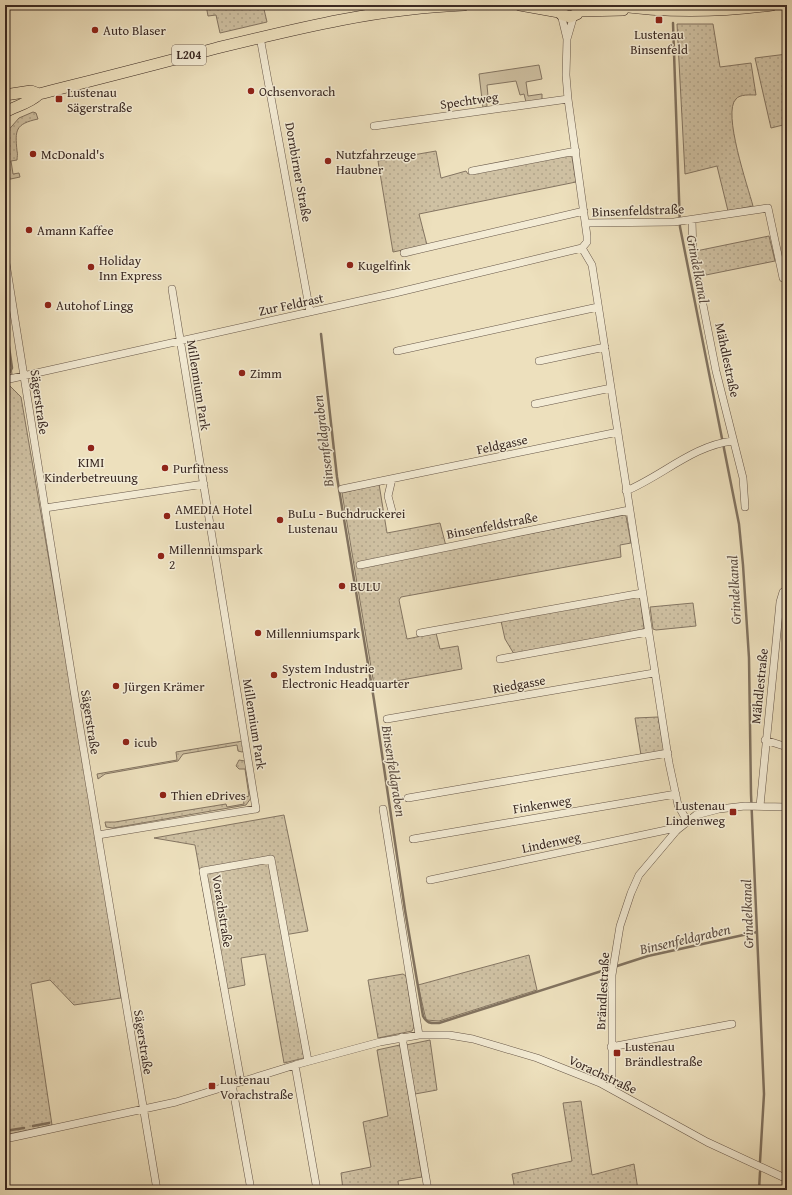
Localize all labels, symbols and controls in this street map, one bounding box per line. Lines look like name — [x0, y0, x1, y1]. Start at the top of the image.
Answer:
marker: Lustenau Binsenfeld — [654, 15, 664, 25]
place label: Auto Blaser — [103, 21, 166, 40]
marker: Auto Blaser — [90, 25, 100, 35]
place label: Lustenau Binsenfeld — [630, 25, 688, 59]
road number: L204 — [172, 45, 206, 65]
place label: Ochsenvorach — [259, 82, 336, 101]
place label: Lustenau Sägerstraße — [67, 83, 132, 117]
marker: Ochsenvorach — [246, 86, 256, 96]
street label: Spechtweg — [439, 87, 500, 114]
marker: Lustenau Sägerstraße — [54, 94, 64, 104]
street label: Dornbirner Straße — [280, 121, 317, 223]
place label: McDonald's — [41, 145, 105, 164]
place label: Nutzfahrzeuge Haubner — [336, 145, 416, 179]
marker: McDonald's — [28, 149, 38, 159]
marker: Nutzfahrzeuge Haubner — [323, 156, 333, 166]
street label: Binsenfeldstraße — [591, 199, 685, 222]
place label: Amann Kaffee — [37, 221, 113, 240]
marker: Amann Kaffee — [24, 225, 34, 235]
water label: Grindelkanal — [682, 233, 714, 305]
place label: Holiday Inn Express — [99, 251, 162, 285]
place label: Kugelfink — [358, 256, 411, 275]
marker: Kugelfink — [345, 260, 355, 270]
marker: Holiday Inn Express — [86, 262, 96, 272]
street label: Zur Feldrast — [257, 288, 326, 321]
place label: Autohof Lingg — [56, 296, 134, 315]
marker: Autohof Lingg — [43, 300, 53, 310]
street label: Mähdlestraße — [710, 321, 745, 399]
street label: Millennium Park — [182, 338, 215, 432]
place label: Zimm — [250, 364, 282, 383]
street label: Sägerstraße — [26, 368, 53, 436]
marker: Zimm — [237, 368, 247, 378]
water label: Binsenfeldgraben — [307, 394, 339, 489]
street label: Feldgasse — [475, 430, 529, 459]
marker: KIMI Kinderbetreuung — [86, 443, 96, 453]
place label: KIMI Kinderbetreuung — [44, 453, 138, 487]
place label: Purfitness — [173, 459, 229, 478]
marker: Purfitness — [160, 463, 170, 473]
place label: AMEDIA Hotel Lustenau — [175, 500, 253, 534]
place label: BuLu - Buchdruckerei Lustenau — [288, 504, 406, 538]
street label: Binsenfeldstraße — [445, 507, 539, 544]
marker: AMEDIA Hotel Lustenau — [162, 511, 172, 521]
marker: BuLu - Buchdruckerei Lustenau — [275, 515, 285, 525]
place label: Millenniumspark 2 — [169, 540, 263, 574]
marker: Millenniumspark 2 — [156, 551, 166, 561]
water label: Grindelkanal — [722, 555, 746, 625]
place label: BULU — [350, 577, 381, 596]
marker: BULU — [337, 581, 347, 591]
place label: Millenniumspark — [266, 624, 360, 643]
marker: Millenniumspark — [253, 628, 263, 638]
street label: Mähdlestraße — [746, 647, 773, 725]
place label: System Industrie Electronic Headquarter — [282, 659, 410, 693]
marker: System Industrie Electronic Headquarter — [269, 670, 279, 680]
street label: Riedgasse — [491, 671, 547, 698]
place label: Jürgen Krämer — [122, 677, 205, 696]
street label: Millennium Park — [238, 677, 271, 771]
marker: Jürgen Krämer — [111, 681, 121, 691]
street label: Sägerstraße — [76, 688, 105, 756]
water label: Binsenfeldgraben — [377, 723, 411, 818]
place label: icub — [134, 733, 157, 752]
marker: icub — [121, 737, 131, 747]
place label: Thien eDrives — [171, 786, 246, 805]
marker: Thien eDrives — [158, 790, 168, 800]
street label: Finkenweg — [512, 790, 573, 818]
place label: Lustenau Lindenweg — [666, 796, 726, 830]
marker: Lustenau Lindenweg — [728, 807, 738, 817]
street label: Lindenweg — [520, 827, 583, 858]
street label: Vorachstraße — [207, 873, 238, 949]
water label: Grindelkanal — [736, 879, 758, 949]
water label: Binsenfeldgraben — [637, 919, 732, 959]
street label: Brändlestraße — [591, 952, 614, 1030]
street label: Sägerstraße — [129, 1008, 158, 1076]
place label: Lustenau Brändlestraße — [625, 1037, 703, 1071]
marker: Lustenau Brändlestraße — [612, 1048, 622, 1058]
street label: Vorachstraße — [565, 1050, 640, 1099]
place label: Lustenau Vorachstraße — [220, 1070, 293, 1104]
marker: Lustenau Vorachstraße — [207, 1081, 217, 1091]

